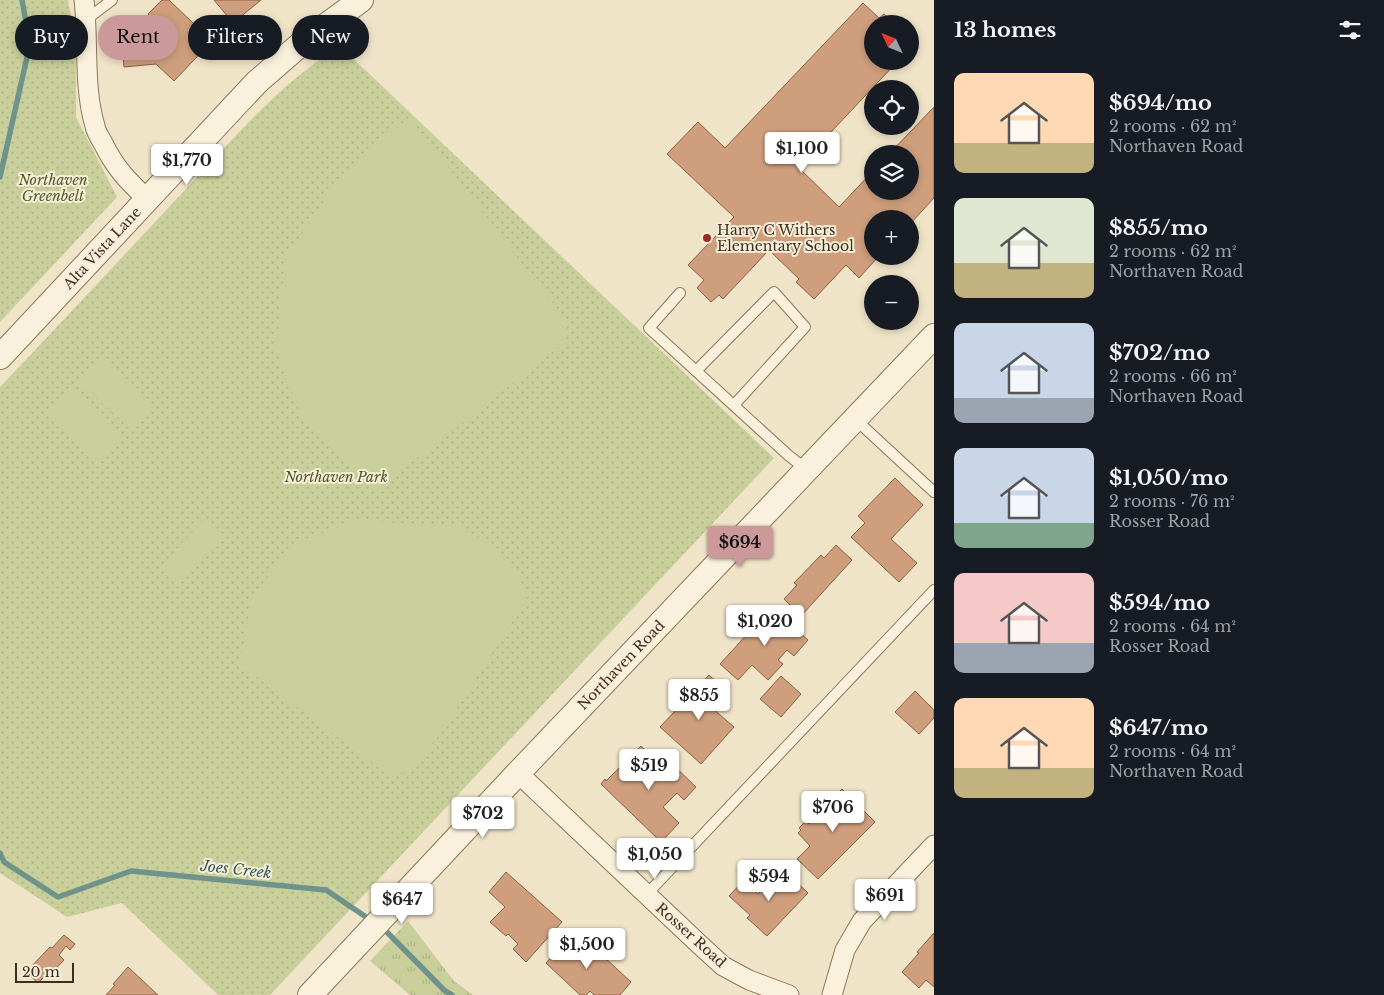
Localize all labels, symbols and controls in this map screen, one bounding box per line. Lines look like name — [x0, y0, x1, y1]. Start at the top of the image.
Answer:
chip: Buy — [15, 15, 88, 60]
chip: Rent — [98, 15, 178, 60]
chip: Filters — [188, 15, 282, 60]
chip: New — [292, 15, 369, 60]
north arrow — [864, 15, 919, 70]
map controls — [864, 15, 919, 330]
icon: filters — [1336, 16, 1364, 44]
text: 13 homes — [954, 17, 1056, 43]
button: locate — [864, 80, 919, 135]
text: $694/mo — [1109, 90, 1212, 116]
icon: home — [994, 93, 1054, 153]
text: 2 rooms · 62 m² — [1109, 116, 1236, 136]
pin: $1,100 — [761, 132, 843, 174]
text: Northaven Road — [1109, 136, 1243, 156]
text: $1,100 — [776, 138, 828, 158]
pin: $1,770 — [146, 144, 228, 186]
button: layers — [864, 145, 919, 200]
text: $1,770 — [162, 150, 212, 170]
park label: Northaven Greenbelt — [17, 171, 88, 205]
street label: Alta Vista Lane — [59, 203, 145, 294]
button: + — [864, 210, 919, 265]
text: $855/mo — [1109, 215, 1208, 241]
icon: home — [994, 218, 1054, 278]
place label: Harry C Withers Elementary School — [717, 221, 854, 255]
marker: Harry C Withers Elementary School — [701, 232, 713, 244]
text: 2 rooms · 62 m² — [1109, 241, 1236, 261]
text: Northaven Road — [1109, 261, 1243, 281]
button: − — [864, 275, 919, 330]
text: $702/mo — [1109, 340, 1210, 366]
icon: home — [994, 343, 1054, 403]
text: 2 rooms · 66 m² — [1109, 366, 1237, 386]
text: Northaven Road — [1109, 386, 1243, 406]
text: $1,050/mo — [1109, 465, 1228, 491]
park label: Northaven Park — [283, 468, 388, 486]
icon: home — [994, 468, 1054, 528]
text: 2 rooms · 76 m² — [1109, 491, 1235, 511]
text: Rosser Road — [1109, 511, 1210, 531]
pin: $694 — [710, 526, 770, 568]
text: $694 — [719, 532, 761, 552]
text: $594/mo — [1109, 590, 1210, 616]
icon: home — [994, 593, 1054, 653]
pin: $1,020 — [724, 604, 806, 647]
text: $1,020 — [737, 611, 793, 631]
street label: Northaven Road — [574, 616, 669, 714]
text: 2 rooms · 64 m² — [1109, 616, 1236, 636]
text: Rosser Road — [1109, 636, 1210, 656]
pin: $855 — [669, 678, 729, 721]
text: $855 — [679, 685, 719, 705]
text: $647/mo — [1109, 715, 1208, 741]
icon: home — [994, 718, 1054, 778]
text: 2 rooms · 64 m² — [1109, 741, 1236, 761]
pin: $519 — [619, 748, 679, 791]
text: $519 — [630, 755, 668, 775]
text: Northaven Road — [1109, 761, 1243, 781]
pin: $706 — [803, 790, 863, 833]
pin: $702 — [453, 796, 513, 839]
text: $706 — [812, 797, 854, 817]
text: $702 — [462, 803, 504, 823]
pin: $1,050 — [614, 838, 696, 880]
text: $1,050 — [628, 844, 682, 864]
water label: Joes Creek — [199, 856, 272, 882]
pin: $594 — [739, 860, 799, 902]
text: $594 — [748, 866, 790, 886]
pin: $691 — [855, 878, 915, 921]
pin: $647 — [372, 882, 432, 925]
text: $691 — [866, 885, 904, 905]
text: $647 — [382, 889, 422, 909]
street label: Rosser Road — [652, 899, 730, 972]
pin: $1,500 — [546, 928, 628, 970]
text: $1,500 — [559, 934, 615, 954]
scale bar — [15, 960, 74, 983]
text: 20 m — [22, 963, 60, 981]

